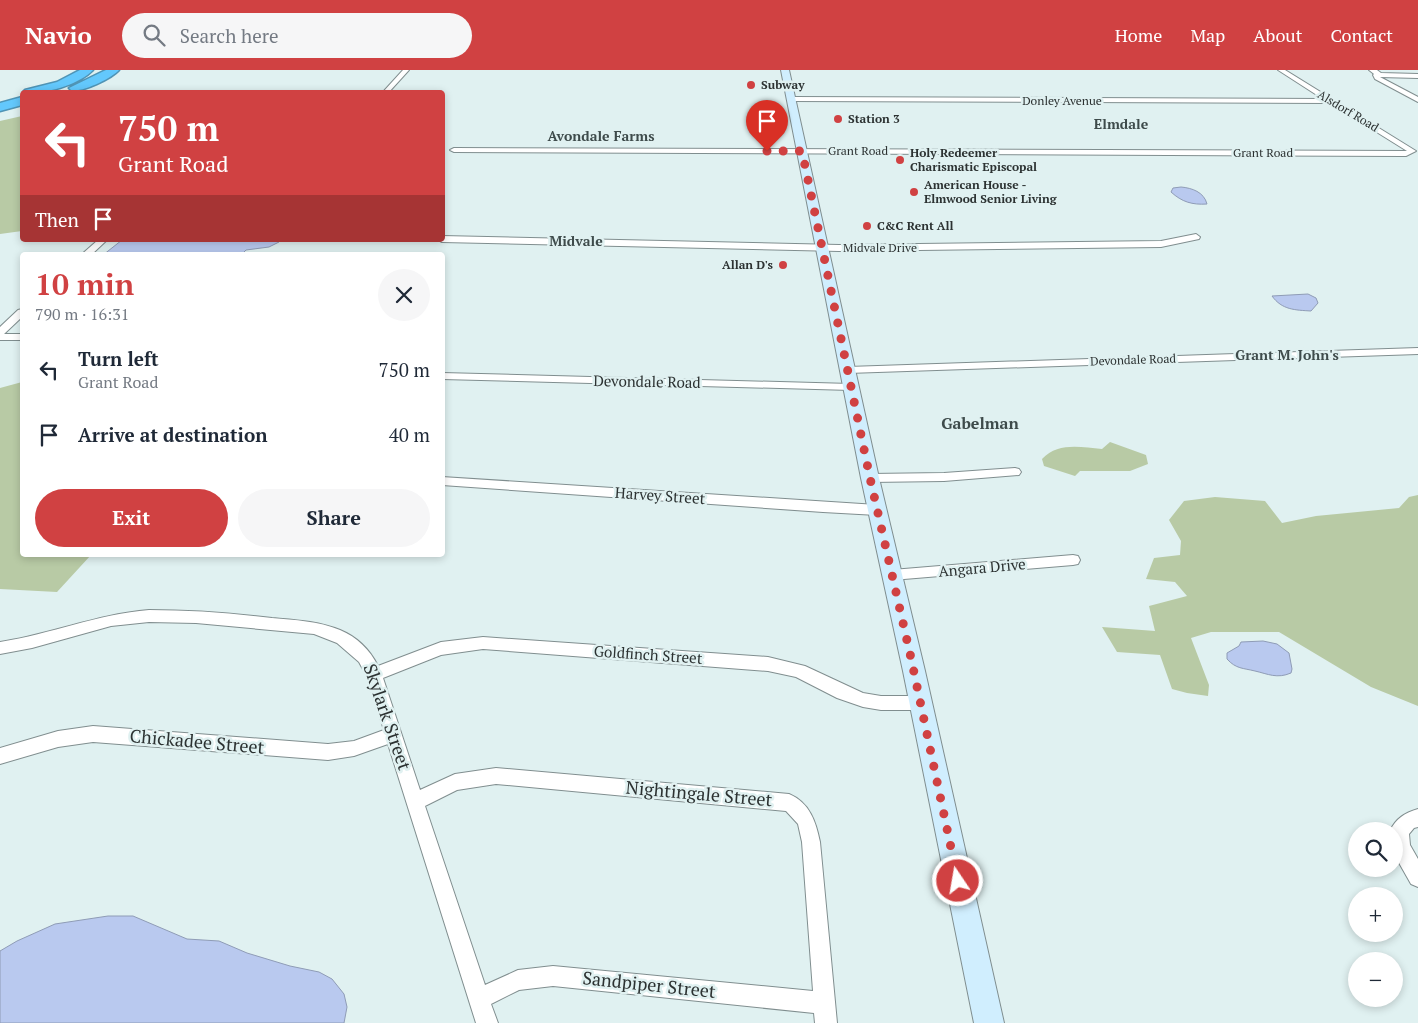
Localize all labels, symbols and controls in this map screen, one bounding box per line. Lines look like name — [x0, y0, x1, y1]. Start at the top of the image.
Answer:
search box — [122, 13, 472, 58]
text: Navio — [25, 19, 92, 51]
icon: search — [140, 21, 168, 49]
text: Search here — [180, 23, 279, 48]
text: Home — [1115, 23, 1162, 47]
text: Map — [1190, 23, 1225, 47]
text: About — [1253, 23, 1302, 47]
text: Contact — [1330, 23, 1393, 47]
place label: Subway — [761, 77, 805, 92]
marker: Subway — [745, 79, 757, 91]
street label: Alsdorf Road — [1315, 86, 1382, 135]
street label: Donley Avenue — [1022, 93, 1102, 108]
pin — [746, 100, 788, 151]
text: 750 m — [118, 105, 219, 151]
icon: arrive — [753, 107, 781, 135]
icon: left — [35, 110, 100, 175]
place label: Station 3 — [848, 111, 900, 126]
marker: Station 3 — [832, 113, 844, 125]
district label: Elmdale — [1094, 114, 1149, 133]
district label: Avondale Farms — [547, 126, 655, 145]
street label: Grant Road — [828, 143, 888, 158]
place label: Holy Redeemer Charismatic Episcopal — [910, 145, 1037, 174]
street label: Grant Road — [1233, 145, 1293, 160]
text: Grant Road — [118, 149, 228, 178]
marker: Holy Redeemer Charismatic Episcopal — [894, 154, 906, 166]
place label: American House - Elmwood Senior Living — [924, 177, 1057, 206]
marker: American House - Elmwood Senior Living — [908, 186, 920, 198]
icon: arrive — [89, 205, 117, 233]
text: Then — [35, 207, 79, 232]
place label: C&C Rent All — [877, 218, 954, 233]
marker: C&C Rent All — [861, 220, 873, 232]
district label: Midvale — [549, 231, 603, 250]
street label: Midvale Drive — [843, 240, 917, 255]
place label: Allan D's — [722, 257, 774, 272]
marker: Allan D's — [777, 259, 789, 271]
text: 10 min — [35, 264, 134, 304]
button: close — [378, 269, 430, 321]
text: 790 m · 16:31 — [35, 303, 129, 325]
district label: Grant M. John's — [1235, 345, 1339, 364]
text: Turn left — [78, 346, 159, 371]
street label: Devondale Road — [1090, 350, 1177, 368]
icon: left — [35, 356, 63, 384]
text: 750 m — [379, 357, 430, 382]
street label: Devondale Road — [593, 370, 701, 392]
text: Grant Road — [78, 371, 158, 393]
district label: Gabelman — [941, 412, 1019, 434]
icon: arrive — [35, 421, 63, 449]
text: Arrive at destination — [78, 422, 267, 447]
text: 40 m — [389, 422, 430, 447]
street label: Harvey Street — [614, 482, 706, 508]
button: Exit — [35, 489, 228, 547]
button: Share — [238, 489, 430, 547]
street label: Angara Drive — [938, 553, 1026, 581]
street label: Goldfinch Street — [593, 640, 703, 668]
street label: Skylark Street — [359, 660, 417, 773]
street label: Chickadee Street — [129, 723, 266, 759]
street label: Nightingale Street — [625, 775, 774, 811]
map controls — [1348, 822, 1403, 1007]
button: search — [1348, 822, 1403, 877]
position arrow — [931, 854, 983, 906]
button: + — [1348, 887, 1403, 942]
button: − — [1348, 952, 1403, 1007]
street label: Sandpiper Street — [581, 965, 717, 1003]

